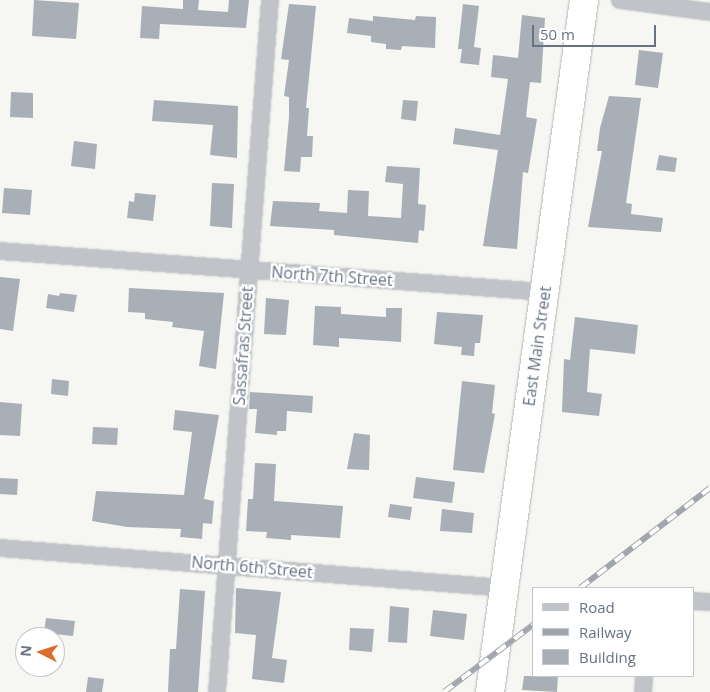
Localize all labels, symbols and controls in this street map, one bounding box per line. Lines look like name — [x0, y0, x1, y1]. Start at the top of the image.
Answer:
scale bar — [535, 15, 659, 47]
text: 50 m — [540, 24, 575, 44]
street label: North 7th Street — [271, 262, 393, 290]
street label: East Main Street — [519, 285, 555, 407]
street label: Sassafras Street — [229, 286, 257, 406]
street label: North 6th Street — [191, 552, 313, 582]
legend — [532, 587, 695, 677]
text: Road — [579, 597, 615, 617]
text: Railway — [579, 622, 632, 642]
north arrow — [15, 627, 65, 677]
text: N — [16, 644, 36, 657]
text: Building — [579, 647, 636, 667]

